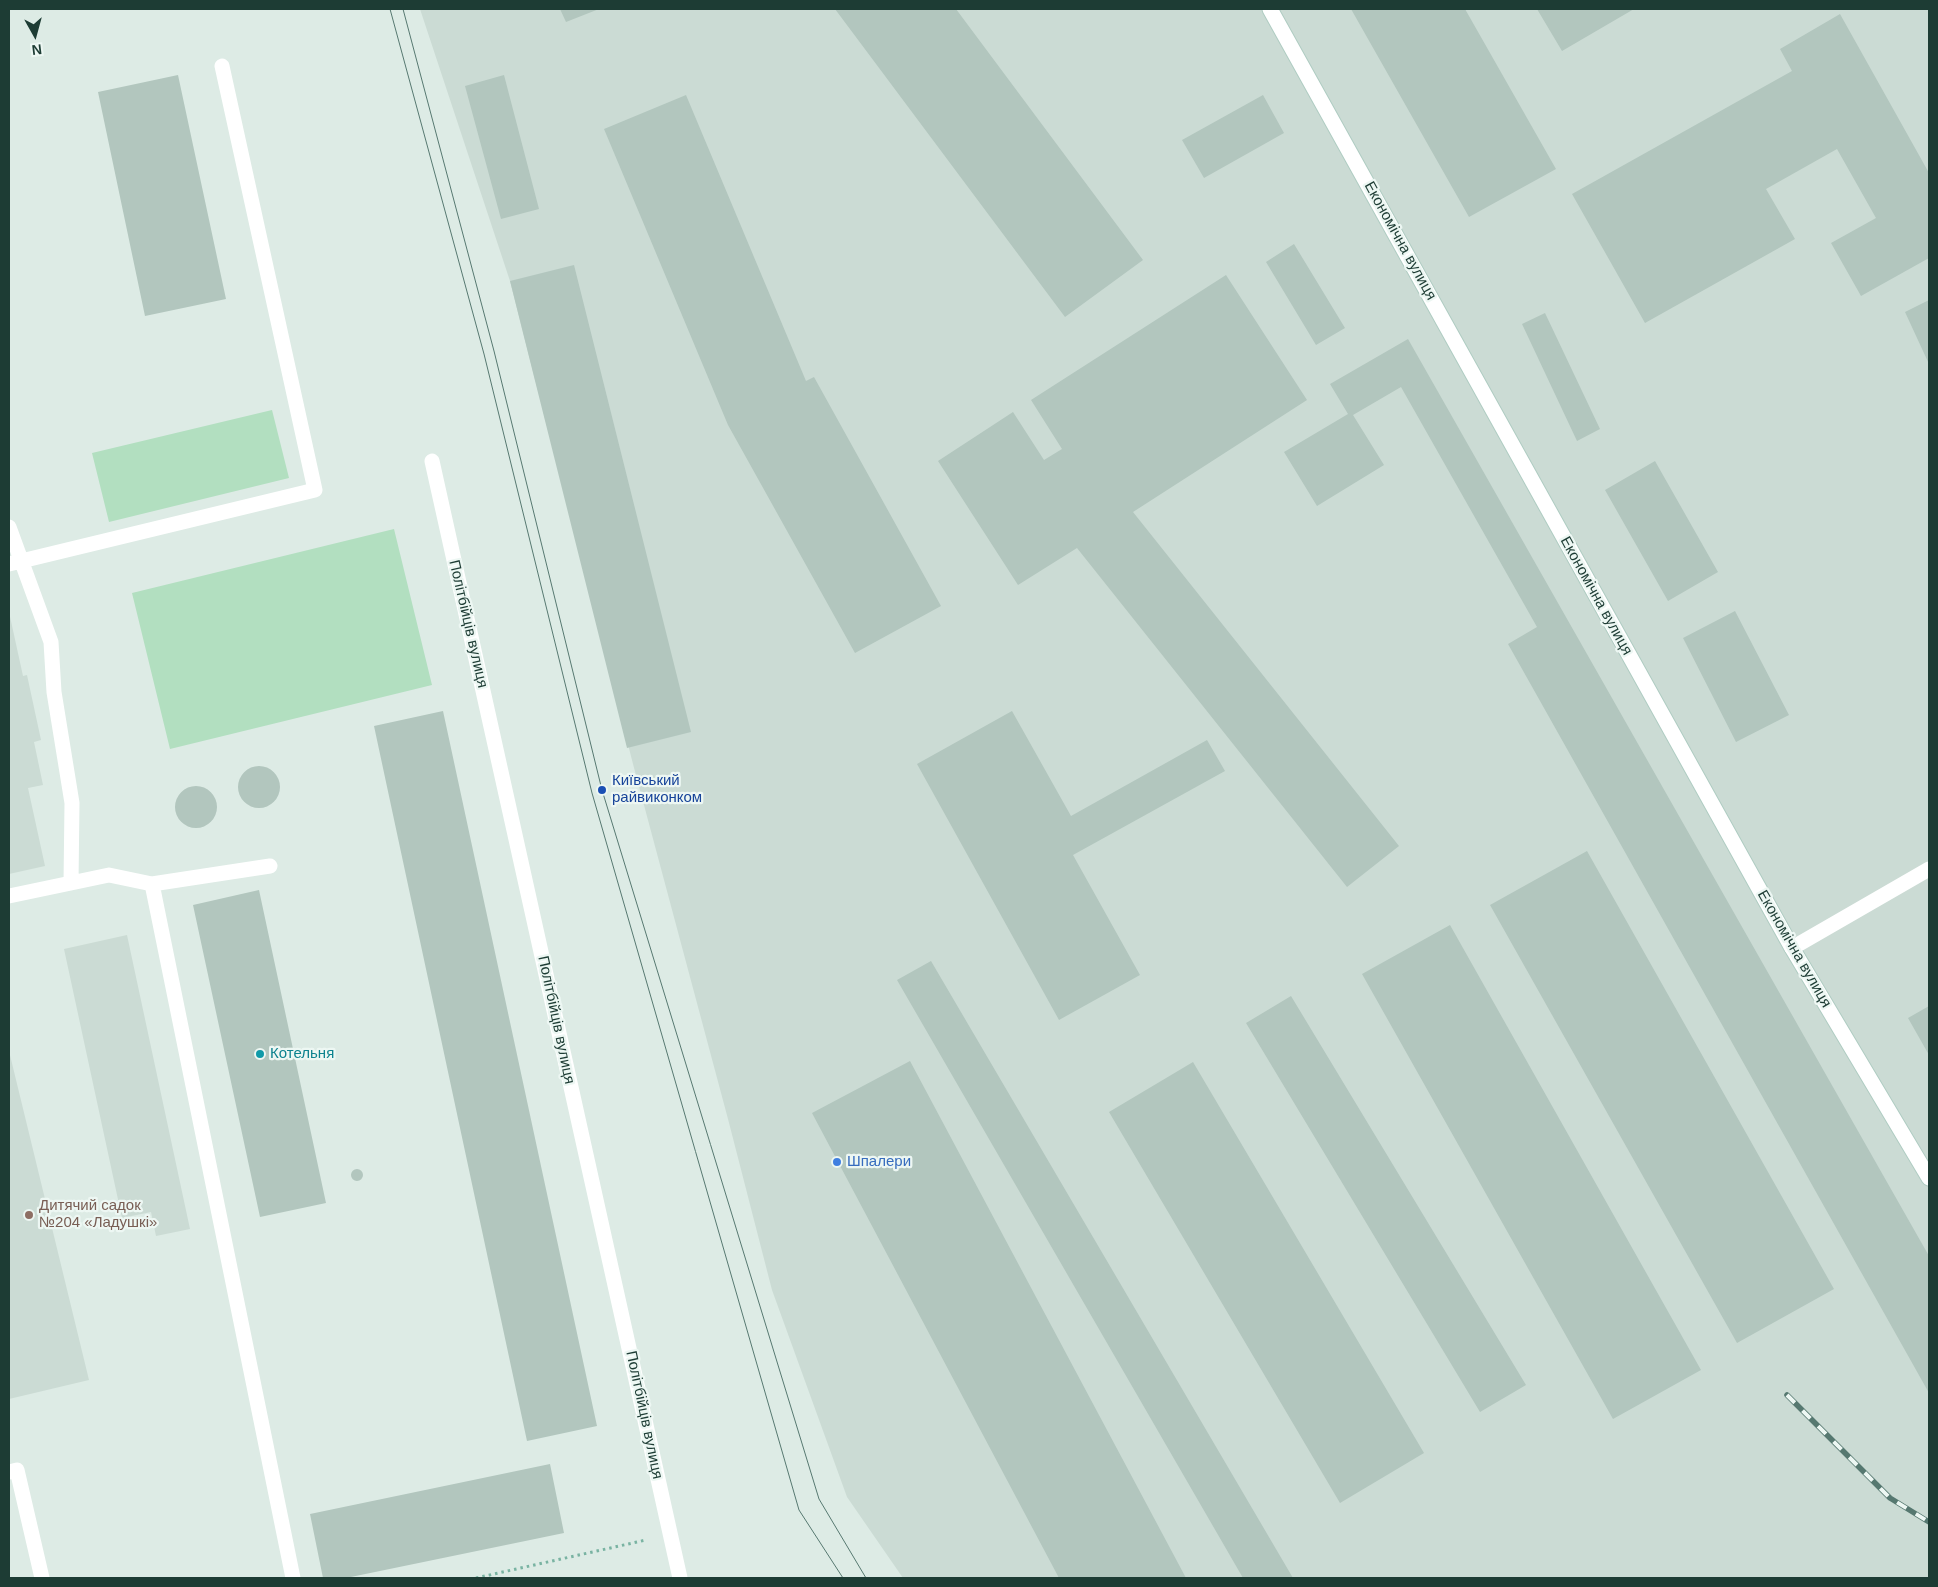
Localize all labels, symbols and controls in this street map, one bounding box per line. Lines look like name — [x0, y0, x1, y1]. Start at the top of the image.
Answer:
north arrow — [10, 10, 60, 60]
text: N — [31, 41, 43, 58]
street label: Економічна вулиця — [1360, 179, 1440, 303]
street label: Економічна вулиця — [1556, 534, 1636, 658]
street label: Політбійців вулиця — [445, 558, 491, 690]
place label: Київський райвиконком — [612, 772, 702, 807]
marker: Київський райвиконком — [596, 784, 608, 796]
street label: Економічна вулиця — [1753, 887, 1835, 1011]
street label: Політбійців вулиця — [534, 954, 578, 1086]
place label: Котельня — [270, 1045, 334, 1063]
marker: Котельня — [254, 1048, 266, 1060]
place label: Шпалери — [847, 1153, 911, 1171]
marker: Шпалери — [831, 1156, 843, 1168]
place label: Дитячий садок №204 «Ладушкі» — [39, 1197, 157, 1232]
marker: Дитячий садок №204 «Ладушкі» — [23, 1209, 35, 1221]
street label: Політбійців вулиця — [622, 1349, 666, 1481]

